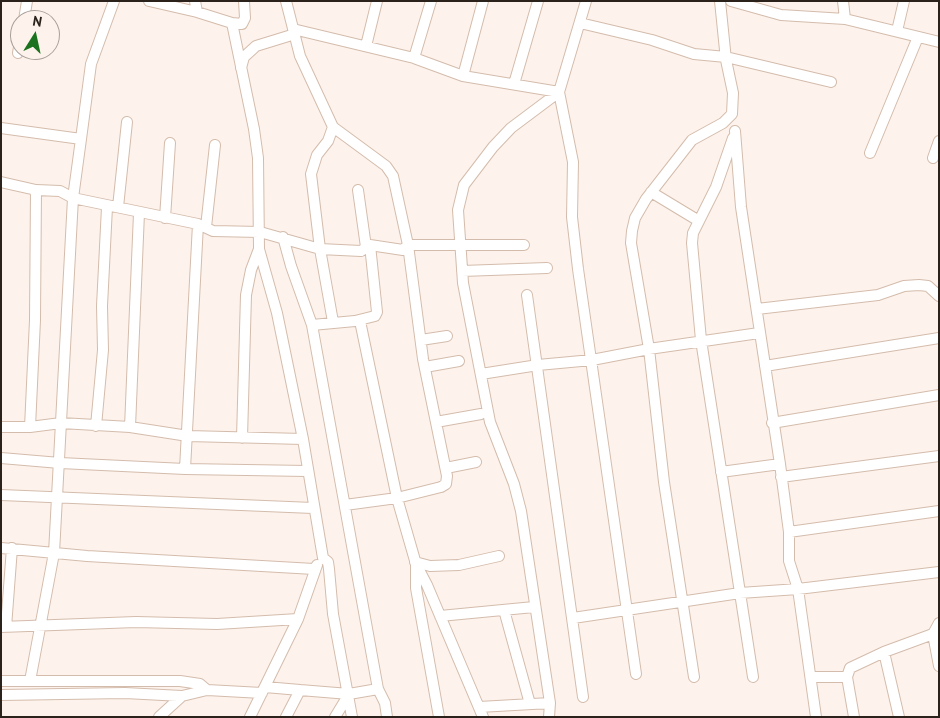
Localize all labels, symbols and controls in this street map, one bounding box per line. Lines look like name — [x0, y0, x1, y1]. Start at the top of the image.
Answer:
north arrow — [10, 10, 60, 60]
text: N — [31, 12, 44, 31]

